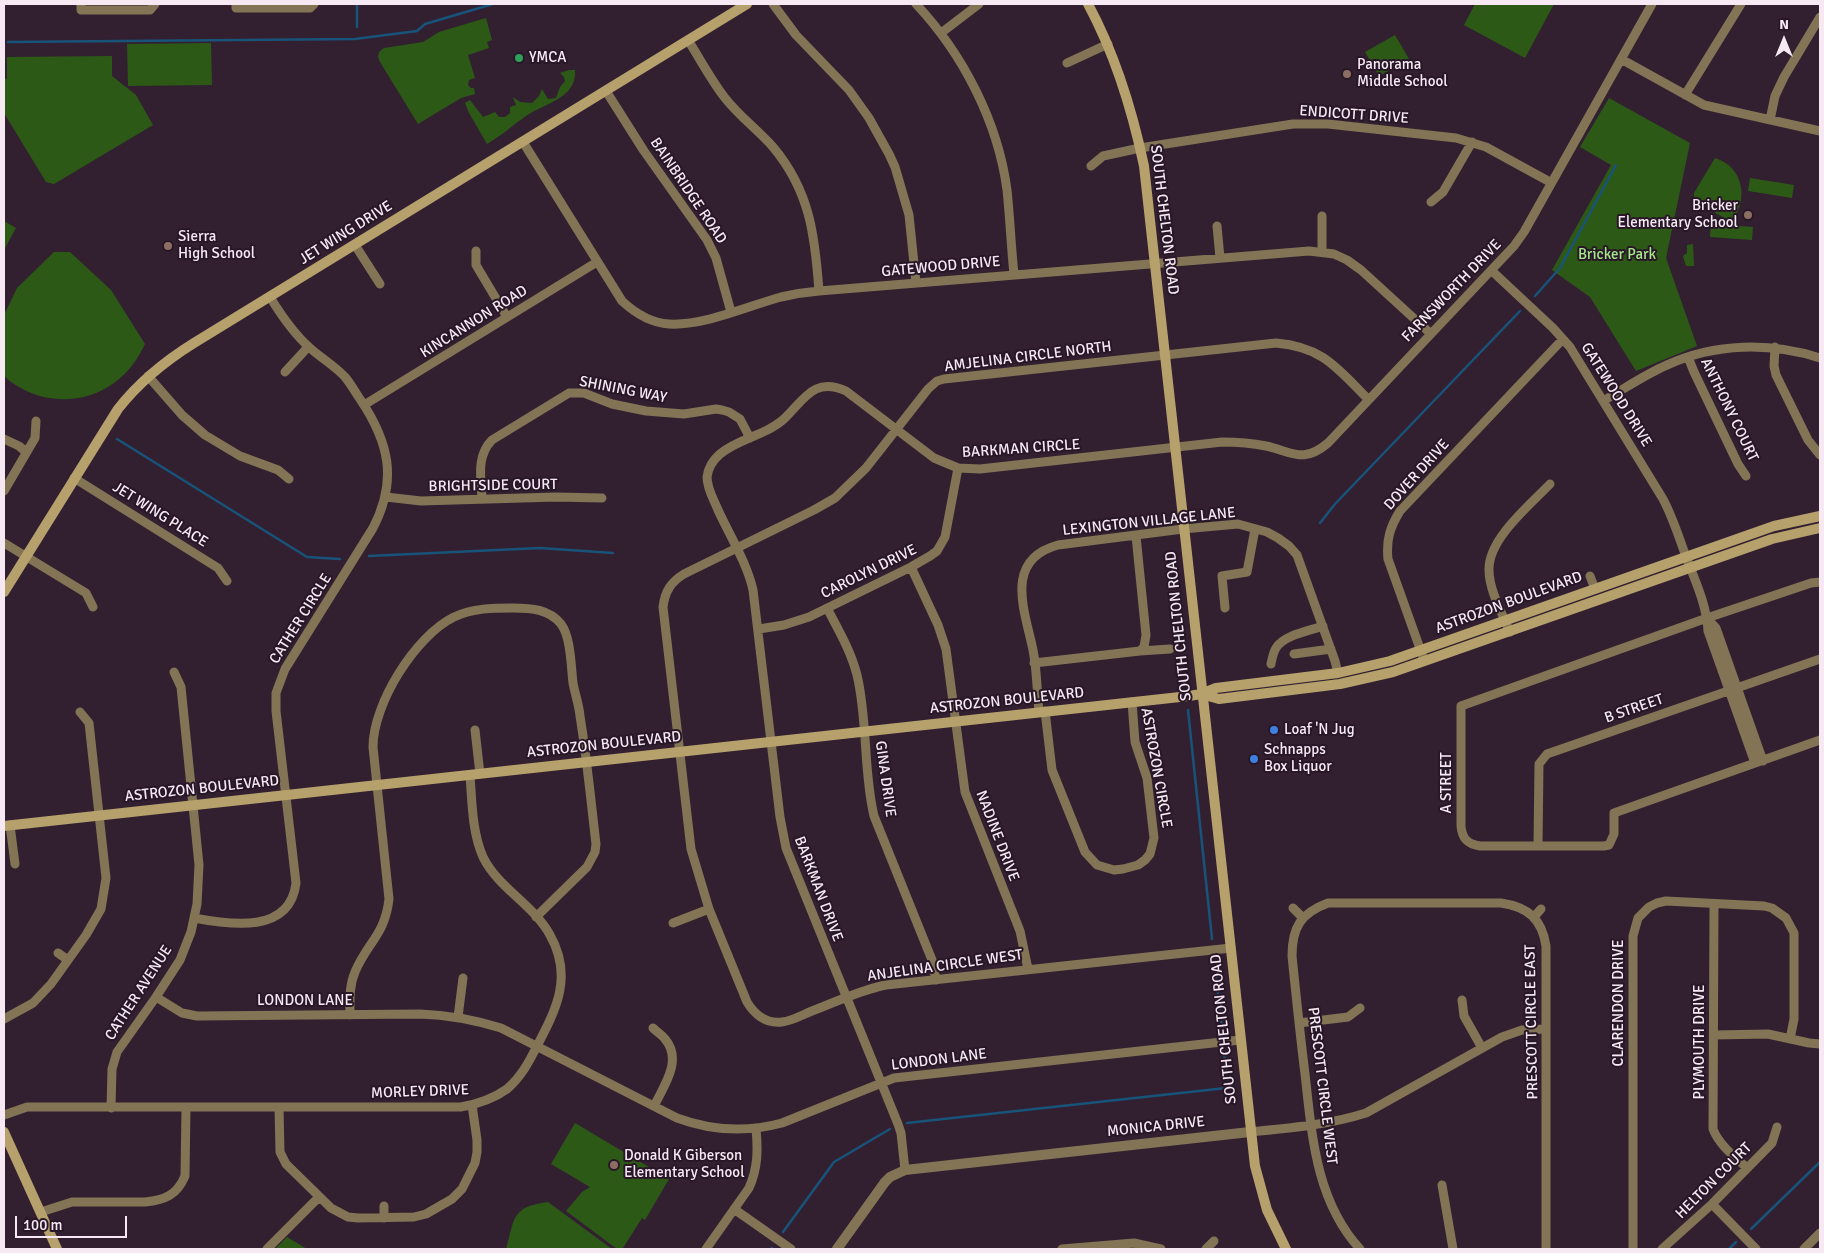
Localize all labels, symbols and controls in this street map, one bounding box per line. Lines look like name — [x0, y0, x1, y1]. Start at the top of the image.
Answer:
north arrow — [1759, 15, 1809, 65]
text: N — [1779, 16, 1789, 33]
place label: YMCA — [529, 49, 566, 67]
marker: YMCA — [513, 52, 525, 64]
place label: Panorama Middle School — [1357, 56, 1448, 91]
marker: Panorama Middle School — [1341, 68, 1353, 80]
street label: ENDICOTT DRIVE — [1299, 102, 1409, 128]
street label: BAINBRIDGE ROAD — [646, 135, 730, 247]
street label: SOUTH CHELTON ROAD — [1146, 144, 1182, 296]
street label: JET WING DRIVE — [296, 197, 396, 269]
place label: Bricker Elementary School — [1617, 197, 1738, 232]
marker: Bricker Elementary School — [1742, 209, 1754, 221]
place label: Sierra High School — [178, 228, 255, 263]
street label: FARNSWORTH DRIVE — [1398, 236, 1506, 346]
marker: Sierra High School — [162, 240, 174, 252]
park label: Bricker Park — [1578, 246, 1656, 264]
street label: GATEWOOD DRIVE — [881, 253, 1001, 281]
street label: KINCANNON ROAD — [417, 282, 531, 362]
street label: AMJELINA CIRCLE NORTH — [943, 338, 1113, 376]
street label: GATEWOOD DRIVE — [1577, 340, 1655, 450]
street label: ANTHONY COURT — [1696, 355, 1762, 465]
street label: SHINING WAY — [578, 373, 668, 407]
street label: BARKMAN CIRCLE — [961, 436, 1081, 462]
street label: DOVER DRIVE — [1381, 436, 1453, 514]
street label: BRIGHTSIDE COURT — [428, 476, 558, 496]
street label: JET WING PLACE — [109, 479, 211, 551]
street label: LEXINGTON VILLAGE LANE — [1062, 504, 1236, 540]
street label: CAROLYN DRIVE — [818, 541, 920, 603]
street label: SOUTH CHELTON ROAD — [1162, 550, 1196, 702]
street label: ASTROZON BOULEVARD — [1433, 568, 1585, 638]
street label: CATHER CIRCLE — [266, 571, 336, 667]
street label: ASTROZON BOULEVARD — [929, 684, 1085, 718]
street label: B STREET — [1602, 691, 1666, 727]
street label: ASTROZON CIRCLE — [1137, 706, 1175, 830]
place label: Loaf 'N Jug — [1284, 721, 1355, 739]
marker: Loaf 'N Jug — [1268, 724, 1280, 736]
street label: ASTROZON BOULEVARD — [526, 728, 682, 762]
street label: GINA DRIVE — [871, 740, 899, 818]
place label: Schnapps Box Liquor — [1264, 741, 1332, 776]
street label: A STREET — [1438, 752, 1456, 814]
marker: Schnapps Box Liquor — [1248, 753, 1260, 765]
street label: ASTROZON BOULEVARD — [124, 772, 280, 806]
street label: NADINE DRIVE — [971, 788, 1023, 884]
street label: BARKMAN DRIVE — [790, 834, 846, 944]
street label: CLARENDON DRIVE — [1610, 940, 1628, 1066]
street label: CATHER AVENUE — [102, 942, 176, 1044]
street label: PRESCOTT CIRCLE EAST — [1522, 944, 1542, 1100]
street label: ANJELINA CIRCLE WEST — [866, 946, 1024, 986]
street label: SOUTH CHELTON ROAD — [1207, 953, 1241, 1105]
street label: PLYMOUTH DRIVE — [1691, 984, 1709, 1100]
street label: LONDON LANE — [257, 992, 353, 1010]
street label: PRESCOTT CIRCLE WEST — [1303, 1006, 1341, 1166]
street label: LONDON LANE — [890, 1045, 988, 1075]
street label: MORLEY DRIVE — [371, 1081, 469, 1103]
street label: MONICA DRIVE — [1106, 1113, 1206, 1141]
street label: HELTON COURT — [1672, 1139, 1756, 1223]
place label: Donald K Giberson Elementary School — [624, 1147, 745, 1182]
marker: Donald K Giberson Elementary School — [608, 1159, 620, 1171]
scale bar — [18, 1206, 130, 1238]
text: 100 m — [23, 1216, 63, 1234]

